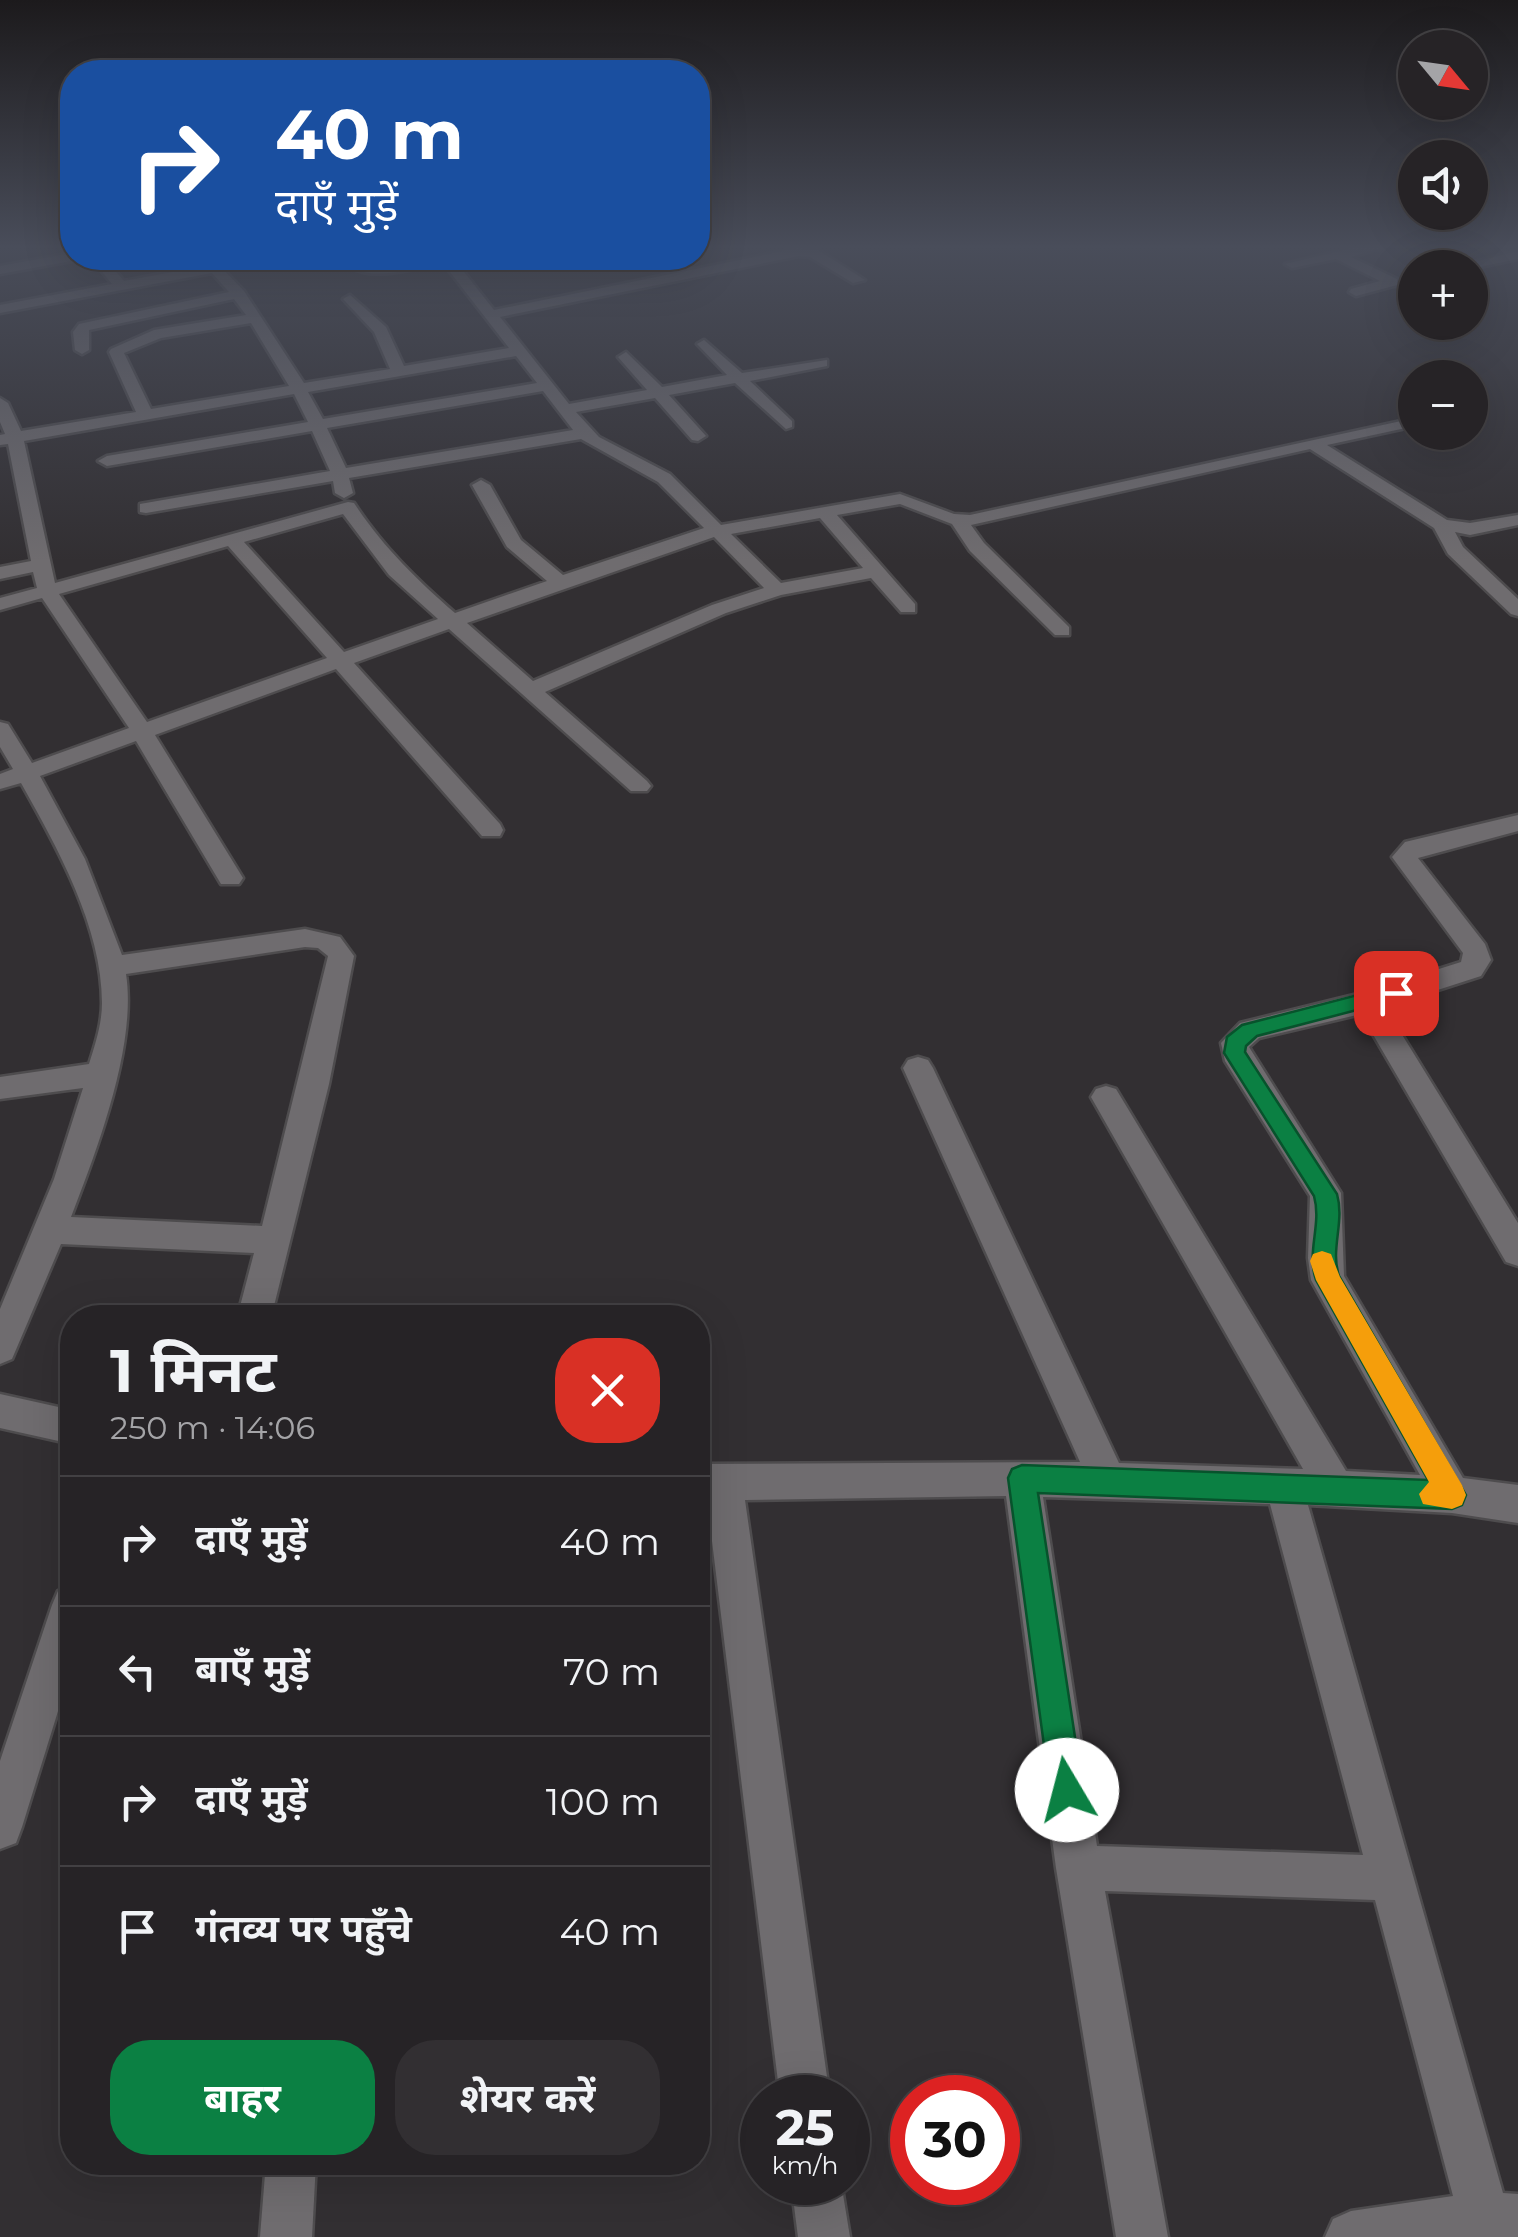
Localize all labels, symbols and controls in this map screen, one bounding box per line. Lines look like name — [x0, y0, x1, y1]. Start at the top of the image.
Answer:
north arrow — [1398, 30, 1488, 120]
map controls — [1398, 30, 1488, 450]
text: 40 m — [275, 91, 464, 177]
icon: right — [110, 100, 240, 230]
button: sound — [1398, 140, 1488, 230]
text: दाएँ मुड़ें — [275, 177, 398, 232]
button: + — [1398, 250, 1488, 340]
button: − — [1398, 360, 1488, 450]
pin — [1354, 951, 1439, 1036]
icon: arrive — [1369, 966, 1424, 1021]
text: 1 मिनट — [110, 1334, 276, 1407]
button: close — [555, 1338, 660, 1443]
text: 250 m · 14:06 — [110, 1408, 315, 1447]
icon: right — [110, 1514, 165, 1569]
text: दाएँ मुड़ें — [195, 1515, 308, 1562]
text: 40 m — [559, 1518, 660, 1565]
icon: left — [110, 1644, 165, 1699]
text: बाएँ मुड़ें — [195, 1645, 310, 1692]
text: 70 m — [563, 1648, 660, 1695]
position arrow — [1015, 1738, 1119, 1842]
icon: right — [110, 1774, 165, 1829]
text: दाएँ मुड़ें — [195, 1775, 308, 1822]
text: 100 m — [546, 1778, 660, 1825]
icon: arrive — [110, 1904, 165, 1959]
text: गंतव्य पर पहुँचे — [195, 1905, 412, 1952]
text: 40 m — [559, 1908, 660, 1955]
button: बाहर — [110, 2040, 375, 2155]
button: शेयर करें — [395, 2040, 660, 2155]
speed limit sign: 30 — [890, 2075, 1020, 2205]
text: 25 — [775, 2097, 835, 2158]
text: km/h — [772, 2150, 838, 2180]

